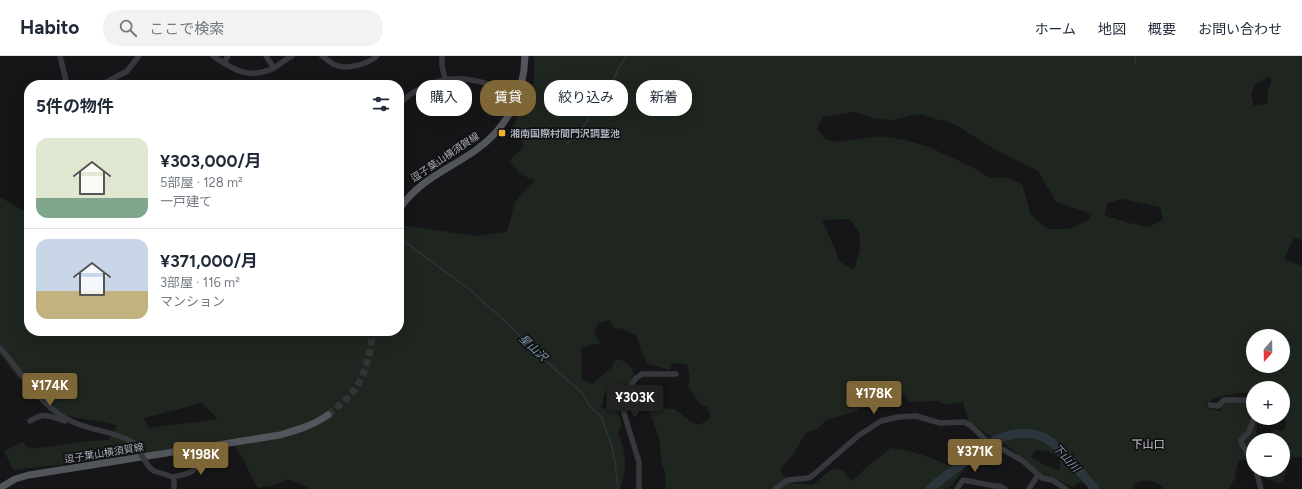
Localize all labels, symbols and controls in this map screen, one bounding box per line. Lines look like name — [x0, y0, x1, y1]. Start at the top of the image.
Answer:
search box — [103, 10, 383, 46]
text: Habito — [20, 16, 79, 39]
icon: search — [117, 17, 139, 39]
text: ここで検索 — [149, 20, 224, 38]
text: ホーム — [1034, 21, 1076, 38]
text: 地図 — [1098, 21, 1126, 38]
text: 概要 — [1148, 21, 1176, 38]
text: お問い合わせ — [1198, 21, 1282, 38]
chip: 購入 — [416, 80, 472, 116]
chip: 賃貸 — [480, 80, 536, 116]
chip: 絞り込み — [544, 80, 628, 116]
chip: 新着 — [636, 80, 692, 116]
icon: filters — [370, 93, 392, 115]
text: 5件の物件 — [36, 96, 114, 116]
place label: 湘南国際村間門沢調整池 — [510, 127, 620, 140]
marker: 湘南国際村間門沢調整池 — [497, 128, 507, 138]
street label: 逗子葉山横須賀線 — [408, 129, 482, 185]
text: ¥303,000/月 — [160, 151, 262, 171]
icon: home — [68, 154, 116, 202]
text: 5部屋 · 128 m² — [160, 175, 243, 190]
text: 一戸建て — [160, 194, 212, 209]
text: ¥371,000/月 — [160, 251, 258, 271]
icon: home — [68, 255, 116, 303]
text: 3部屋 · 116 m² — [160, 275, 240, 290]
text: マンション — [160, 294, 225, 309]
north arrow — [1246, 329, 1290, 373]
map controls — [1246, 329, 1290, 477]
water label: 星山沢 — [516, 332, 551, 365]
pin: ¥174K — [22, 373, 78, 407]
text: ¥174K — [31, 378, 69, 393]
pin: ¥178K — [846, 381, 902, 415]
button: + — [1246, 381, 1290, 425]
pin: ¥303K — [607, 385, 663, 419]
text: ¥178K — [855, 386, 893, 401]
text: ¥303K — [615, 390, 655, 405]
button: − — [1246, 433, 1290, 477]
district label: 下山口 — [1132, 438, 1165, 451]
pin: ¥371K — [947, 439, 1003, 473]
street label: 逗子葉山横須賀線 — [63, 440, 145, 466]
water label: 下山川 — [1050, 441, 1083, 475]
pin: ¥198K — [173, 442, 229, 476]
text: ¥371K — [957, 444, 993, 459]
text: ¥198K — [182, 447, 220, 462]

